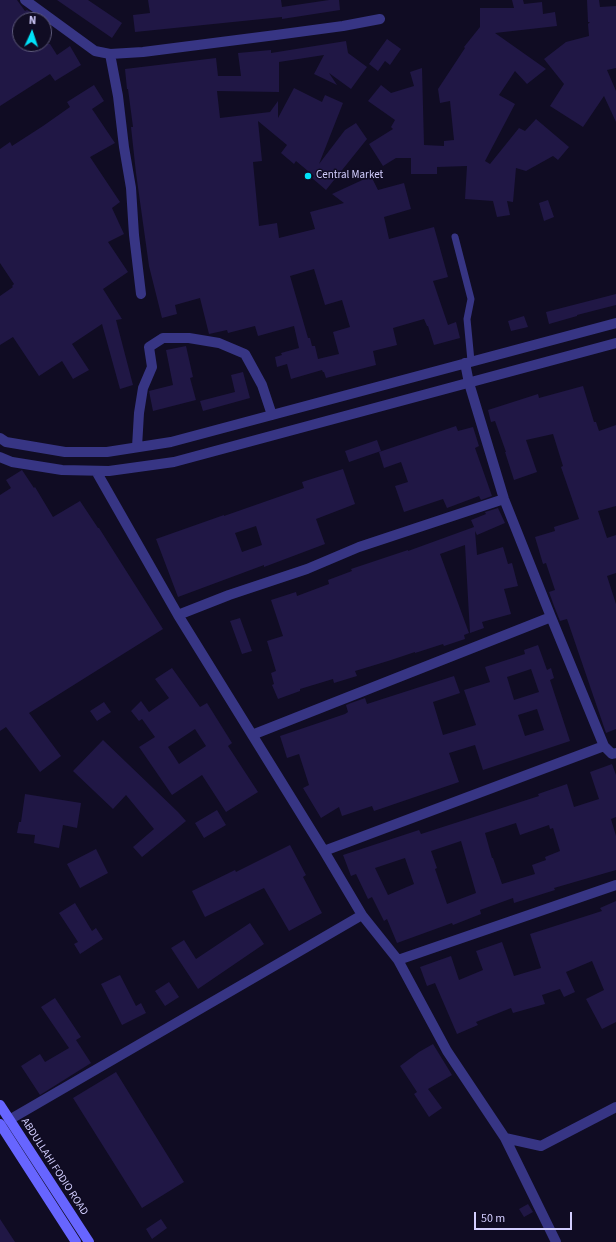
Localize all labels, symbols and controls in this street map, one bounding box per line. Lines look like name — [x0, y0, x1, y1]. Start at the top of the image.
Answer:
north arrow — [12, 12, 52, 52]
text: N — [29, 13, 37, 28]
place label: Central Market — [316, 169, 383, 183]
marker: Central Market — [303, 171, 313, 181]
street label: ABDULLAHI FODIO ROAD — [18, 1116, 90, 1218]
scale bar — [476, 1204, 574, 1230]
text: 50 m — [481, 1210, 505, 1227]

